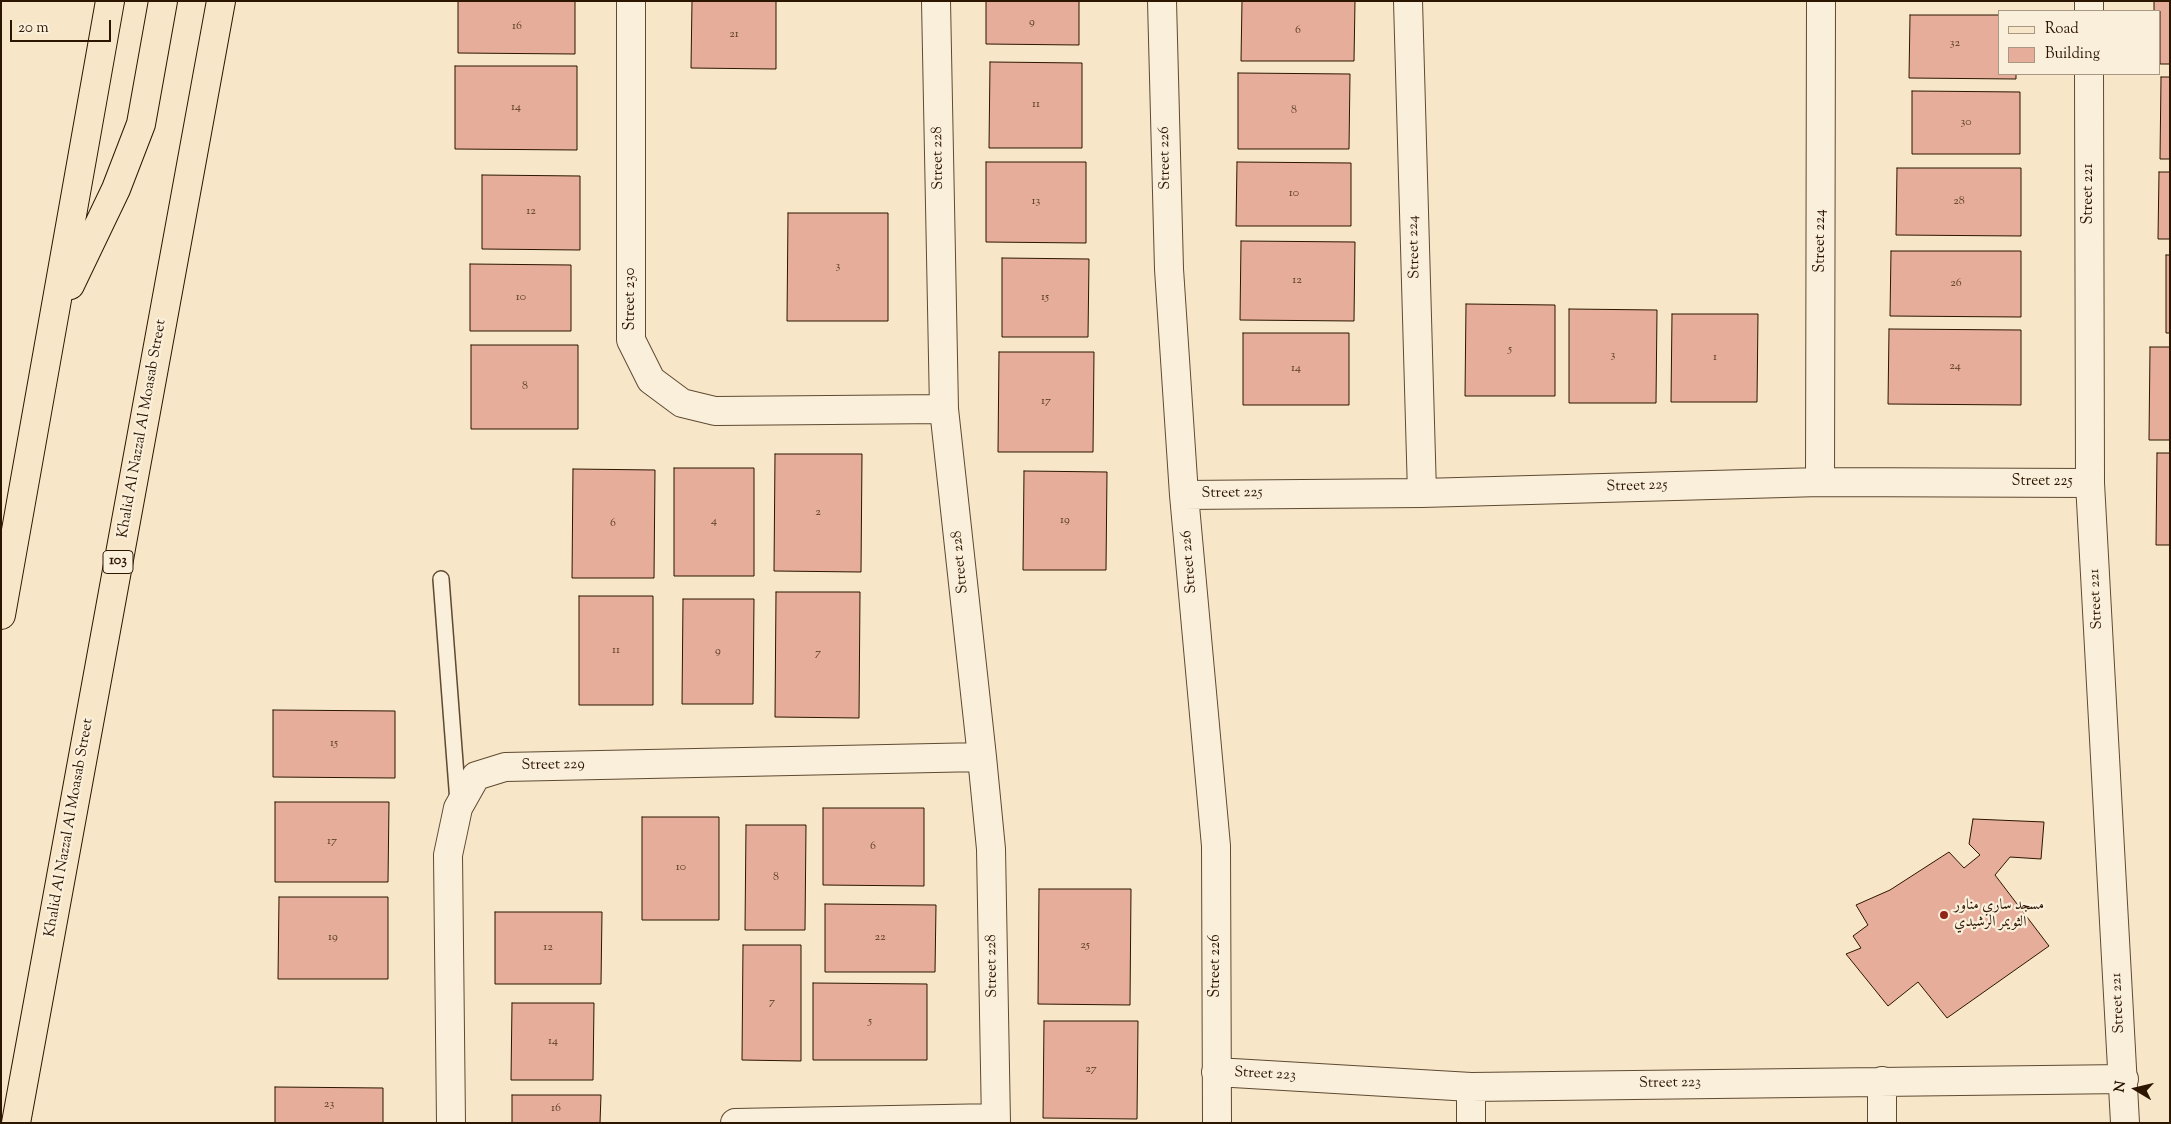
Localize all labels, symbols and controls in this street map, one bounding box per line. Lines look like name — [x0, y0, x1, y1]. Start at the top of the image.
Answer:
scale bar — [12, 10, 114, 42]
legend — [1998, 10, 2161, 75]
house number: 9 — [1029, 16, 1035, 30]
text: 20 m — [18, 18, 49, 39]
text: Road — [2045, 19, 2079, 40]
house number: 16 — [512, 20, 522, 34]
house number: 6 — [1295, 24, 1301, 38]
house number: 21 — [729, 28, 739, 42]
house number: 32 — [1950, 37, 1960, 51]
text: Building — [2045, 44, 2100, 65]
house number: 11 — [1032, 98, 1040, 112]
house number: 14 — [511, 101, 521, 115]
house number: 8 — [1291, 104, 1297, 118]
house number: 30 — [1960, 116, 1972, 130]
street label: Street 228 — [929, 126, 949, 190]
street label: Street 226 — [1156, 126, 1176, 190]
street label: Street 221 — [2080, 163, 2098, 225]
house number: 10 — [1289, 187, 1299, 201]
house number: 13 — [1032, 195, 1040, 209]
house number: 28 — [1953, 195, 1965, 209]
house number: 12 — [526, 205, 536, 219]
street label: Street 224 — [1812, 209, 1830, 273]
street label: Street 224 — [1405, 215, 1425, 279]
house number: 3 — [836, 260, 840, 274]
street label: Street 230 — [622, 268, 640, 330]
house number: 12 — [1292, 274, 1302, 288]
house number: 26 — [1950, 277, 1962, 291]
house number: 10 — [516, 291, 526, 305]
house number: 15 — [1041, 291, 1049, 305]
street label: Khalid Al Nazzal Al Moasab Street — [115, 318, 171, 540]
house number: 5 — [1508, 343, 1512, 357]
house number: 3 — [1611, 349, 1615, 363]
house number: 1 — [1713, 351, 1717, 365]
house number: 24 — [1949, 360, 1961, 374]
house number: 14 — [1291, 362, 1301, 376]
house number: 8 — [522, 380, 528, 394]
house number: 17 — [1041, 395, 1051, 409]
street label: Street 225 — [2011, 473, 2073, 491]
street label: Street 225 — [1606, 477, 1668, 497]
street label: Street 225 — [1201, 484, 1263, 504]
house number: 2 — [815, 506, 821, 520]
house number: 19 — [1060, 514, 1070, 528]
house number: 4 — [711, 515, 717, 529]
house number: 6 — [610, 517, 616, 531]
street label: Street 228 — [949, 530, 973, 594]
street label: Street 226 — [1178, 530, 1202, 594]
road number: 103 — [103, 550, 133, 574]
street label: Street 221 — [2086, 568, 2108, 630]
house number: 11 — [612, 644, 620, 658]
house number: 9 — [715, 645, 721, 659]
house number: 7 — [815, 647, 821, 661]
street label: Khalid Al Nazzal Al Moasab Street — [42, 717, 98, 939]
house number: 15 — [330, 737, 338, 751]
street label: Street 229 — [521, 756, 585, 776]
house number: 17 — [327, 835, 337, 849]
house number: 6 — [870, 840, 876, 854]
house number: 10 — [676, 861, 686, 875]
house number: 8 — [773, 871, 779, 885]
place label: مسجد ساري مناور الثويمر الرشيدي — [1954, 897, 2044, 932]
marker: مسجد ساري مناور الثويمر الرشيدي — [1938, 909, 1950, 921]
house number: 19 — [328, 931, 338, 945]
house number: 22 — [874, 931, 886, 945]
street label: Street 228 — [983, 934, 1003, 998]
street label: Street 226 — [1207, 934, 1225, 998]
house number: 25 — [1080, 939, 1090, 953]
house number: 12 — [543, 941, 553, 955]
street label: Street 221 — [2108, 972, 2130, 1034]
house number: 7 — [769, 996, 775, 1010]
house number: 5 — [868, 1015, 872, 1029]
house number: 14 — [548, 1035, 558, 1049]
house number: 27 — [1085, 1063, 1097, 1077]
street label: Street 223 — [1234, 1064, 1296, 1086]
north arrow — [2111, 1064, 2161, 1114]
street label: Street 223 — [1639, 1074, 1701, 1094]
text: N — [2110, 1080, 2132, 1094]
house number: 23 — [324, 1098, 334, 1112]
house number: 16 — [551, 1102, 561, 1116]

